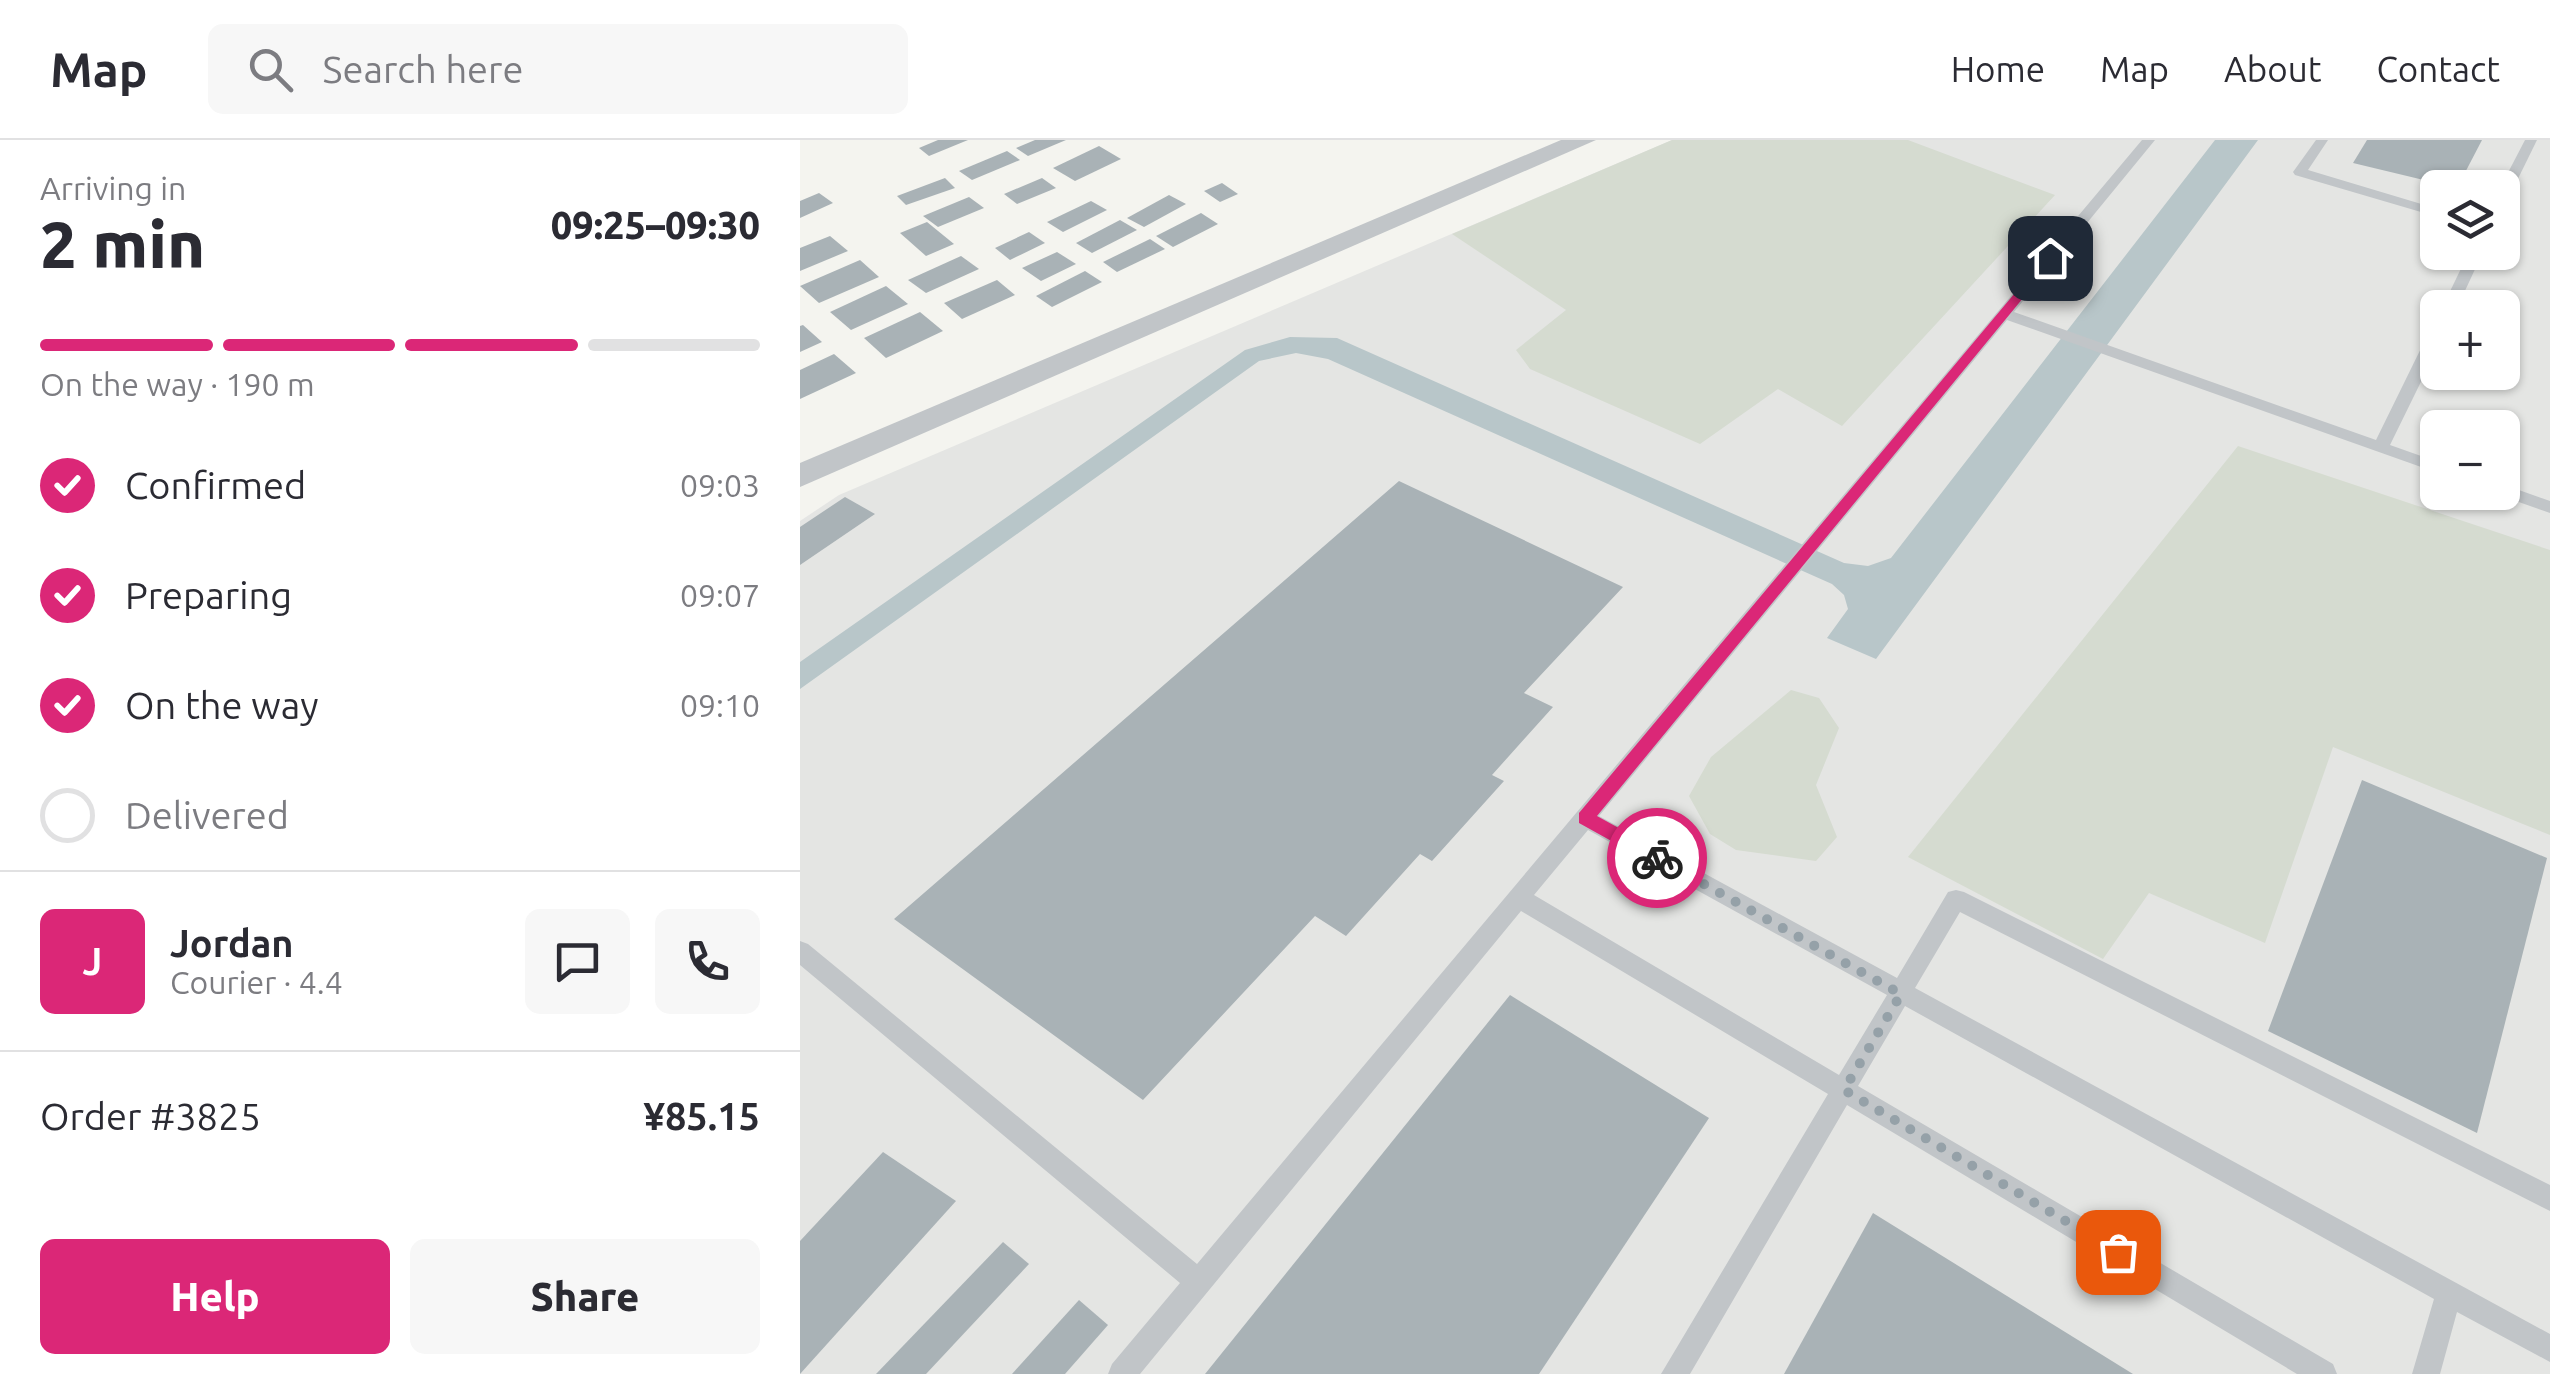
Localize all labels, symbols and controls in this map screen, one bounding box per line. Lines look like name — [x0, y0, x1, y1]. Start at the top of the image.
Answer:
search box — [208, 24, 908, 114]
text: Map — [50, 42, 148, 96]
icon: search — [243, 42, 298, 97]
text: Search here — [323, 48, 523, 90]
text: Home — [1951, 49, 2045, 89]
text: Map — [2100, 49, 2169, 89]
text: About — [2224, 49, 2321, 89]
text: Contact — [2376, 49, 2500, 89]
text: Arriving in — [40, 170, 186, 206]
map controls — [2420, 170, 2520, 510]
button: layers — [2420, 170, 2520, 270]
text: 09:25–09:30 — [551, 204, 760, 246]
text: 2 min — [40, 207, 205, 280]
pin — [2008, 216, 2093, 301]
icon: home — [2023, 231, 2078, 286]
button: + — [2420, 290, 2520, 390]
text: On the way · 190 m — [40, 366, 315, 402]
button: − — [2420, 410, 2520, 510]
icon: check — [40, 458, 95, 513]
text: Confirmed — [125, 464, 306, 506]
text: 09:03 — [680, 467, 760, 503]
icon: check — [40, 568, 95, 623]
text: Preparing — [125, 574, 292, 616]
text: 09:07 — [680, 577, 760, 613]
icon: check — [40, 678, 95, 733]
text: On the way — [125, 684, 318, 726]
text: 09:10 — [680, 687, 760, 723]
text: Delivered — [125, 794, 289, 836]
courier — [1607, 808, 1707, 908]
icon: bike — [1630, 831, 1685, 886]
button: chat — [525, 909, 630, 1014]
button: phone — [655, 909, 760, 1014]
text: Jordan — [170, 922, 294, 964]
text: J — [83, 940, 102, 982]
text: Courier · 4.4 — [170, 964, 343, 1000]
text: Order #3825 — [40, 1095, 261, 1137]
text: ¥85.15 — [643, 1095, 760, 1137]
pin — [2076, 1210, 2161, 1295]
icon: bag — [2091, 1225, 2146, 1280]
button: Help — [40, 1239, 390, 1354]
button: Share — [410, 1239, 760, 1354]

